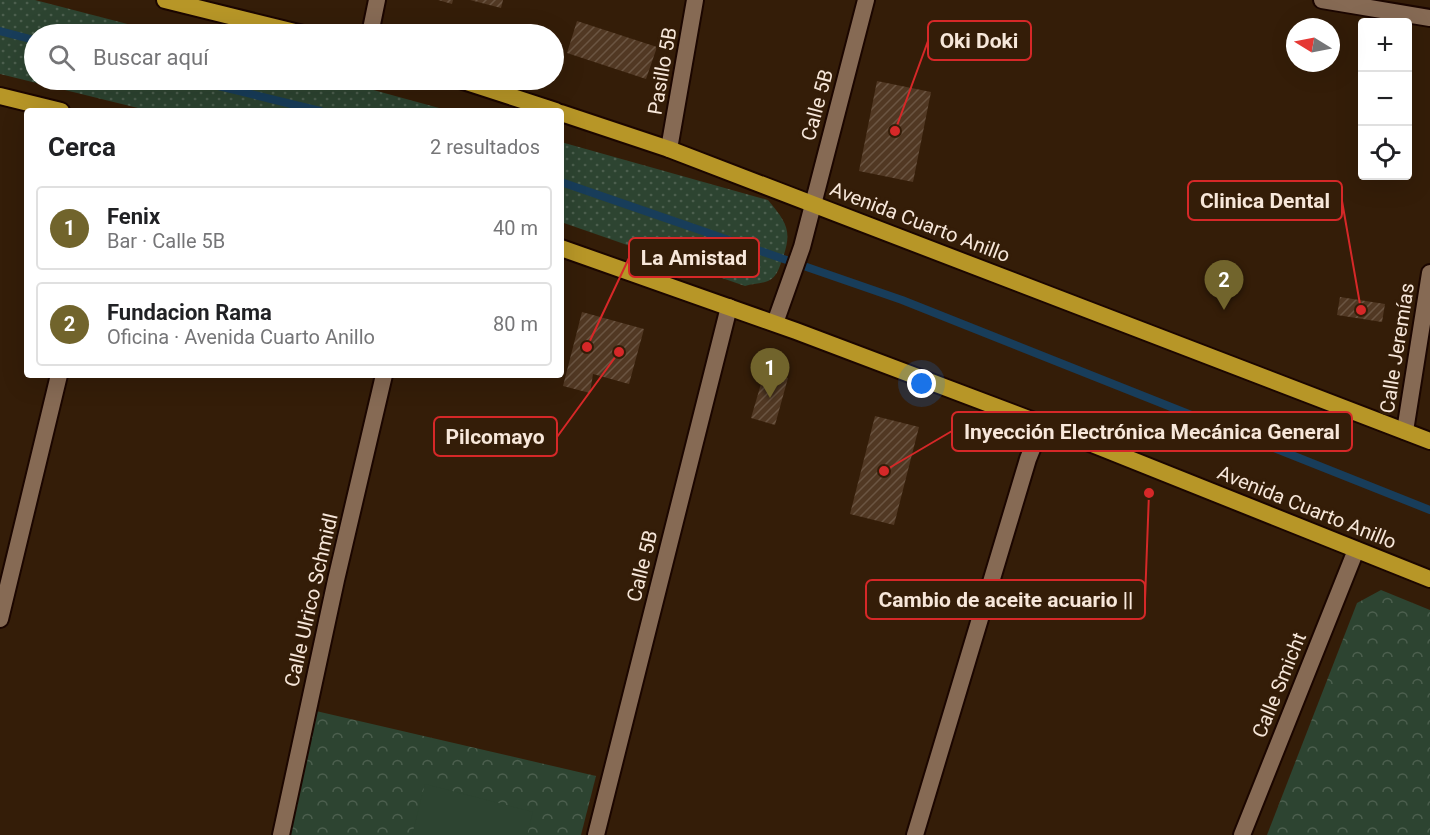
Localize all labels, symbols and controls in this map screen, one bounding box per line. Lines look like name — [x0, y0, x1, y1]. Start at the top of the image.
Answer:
north arrow — [1286, 18, 1340, 72]
map controls — [1358, 18, 1412, 180]
button: + — [1358, 18, 1412, 72]
callout: Oki Doki — [928, 21, 1031, 60]
search box — [24, 24, 564, 90]
street label: Pasillo 5B — [643, 25, 681, 117]
text: Oki Doki — [940, 29, 1018, 53]
icon: search — [45, 41, 78, 74]
text: Buscar aquí — [93, 45, 209, 70]
street label: Calle 5B — [796, 67, 838, 143]
button: − — [1358, 72, 1412, 126]
button: locate — [1358, 126, 1412, 180]
text: Cerca — [48, 132, 116, 162]
text: 2 resultados — [430, 135, 540, 159]
street label: Avenida Cuarto Anillo — [827, 177, 1013, 267]
callout: Clinica Dental — [1188, 181, 1342, 220]
text: Clinica Dental — [1200, 189, 1330, 213]
text: Fenix — [107, 204, 160, 229]
text: 1 — [64, 216, 75, 240]
text: 40 m — [493, 216, 538, 240]
text: Bar · Calle 5B — [107, 229, 225, 253]
callout: La Amistad — [629, 238, 759, 277]
text: La Amistad — [641, 246, 747, 270]
pin: 2 — [1204, 260, 1244, 310]
street label: Calle Jeremías — [1375, 281, 1419, 415]
text: Fundacion Rama — [107, 300, 272, 325]
text: 2 — [64, 312, 75, 336]
text: 80 m — [493, 312, 538, 336]
text: Oficina · Avenida Cuarto Anillo — [107, 325, 375, 349]
pin: 1 — [750, 348, 790, 398]
your location — [907, 369, 936, 398]
callout: Inyección Electrónica Mecánica General — [952, 412, 1352, 451]
callout: Pilcomayo — [434, 417, 557, 456]
text: Inyección Electrónica Mecánica General — [964, 420, 1340, 444]
text: Pilcomayo — [446, 425, 545, 449]
street label: Avenida Cuarto Anillo — [1214, 460, 1400, 554]
street label: Calle Ulrico Schmidl — [279, 511, 343, 689]
street label: Calle 5B — [622, 528, 662, 604]
callout: Cambio de aceite acuario || — [866, 580, 1145, 619]
text: Cambio de aceite acuario || — [879, 588, 1133, 612]
street label: Calle Smicht — [1247, 629, 1311, 741]

